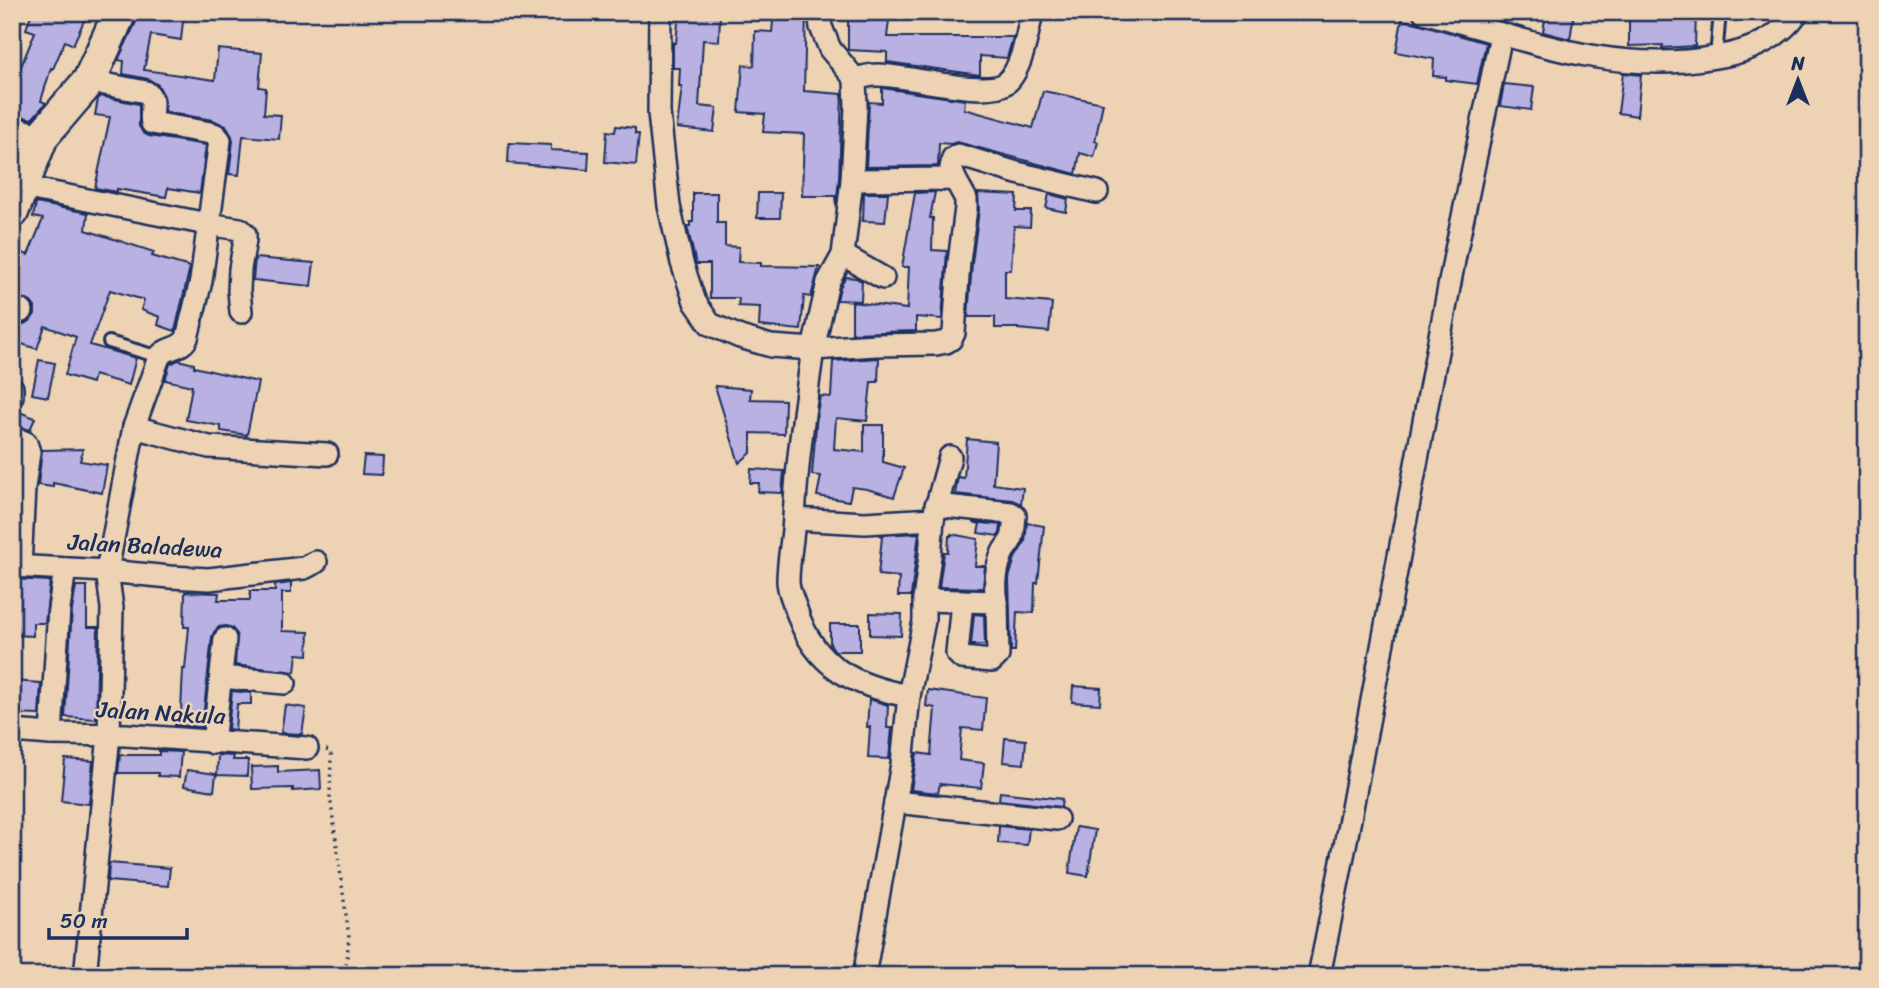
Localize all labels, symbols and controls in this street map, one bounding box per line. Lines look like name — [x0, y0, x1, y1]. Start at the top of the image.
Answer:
north arrow — [1764, 46, 1834, 116]
text: N — [1790, 47, 1805, 80]
street label: Jalan Baladewa — [66, 521, 224, 571]
street label: Jalan Nakula — [94, 689, 227, 737]
scale bar — [49, 897, 187, 941]
text: 50 m — [60, 902, 108, 940]

